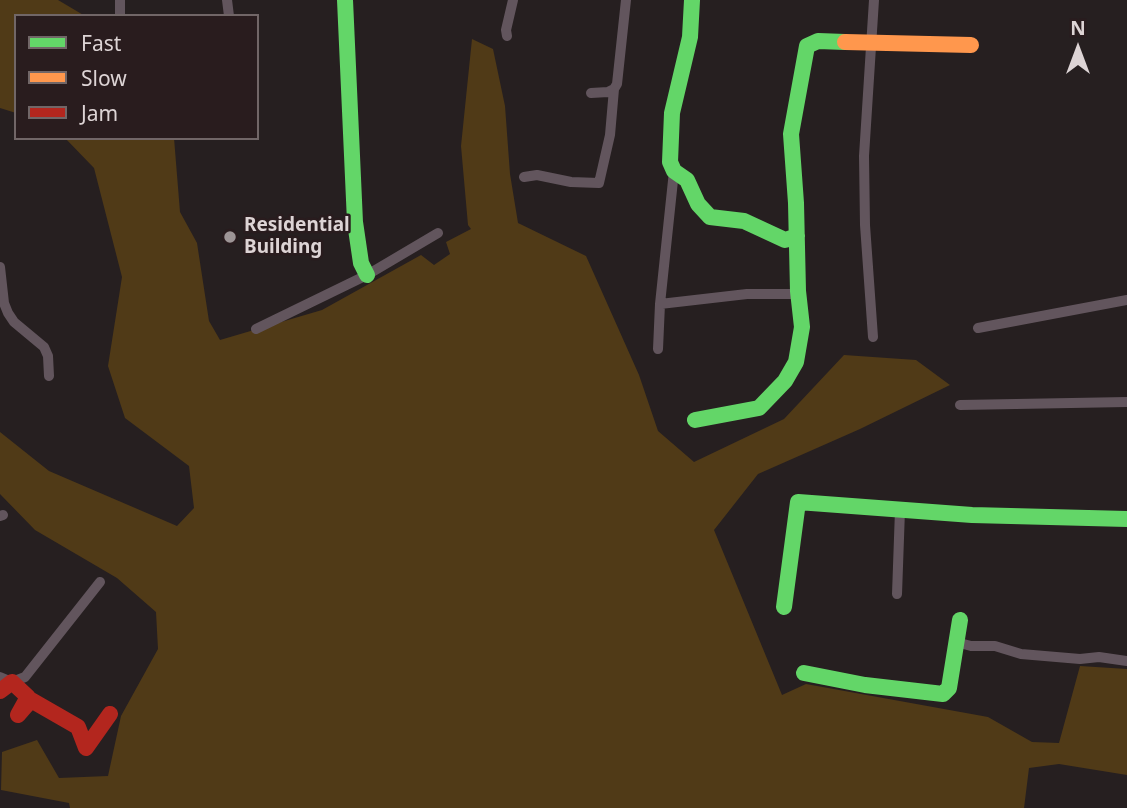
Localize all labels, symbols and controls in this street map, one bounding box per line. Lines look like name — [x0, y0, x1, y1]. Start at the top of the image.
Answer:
legend — [14, 14, 259, 140]
north arrow — [1043, 14, 1113, 84]
text: N — [1070, 15, 1086, 41]
text: Fast — [81, 29, 121, 57]
text: Slow — [81, 64, 127, 92]
text: Jam — [81, 99, 118, 127]
place label: Residential Building — [244, 215, 350, 259]
marker: Residential Building — [222, 229, 238, 245]

